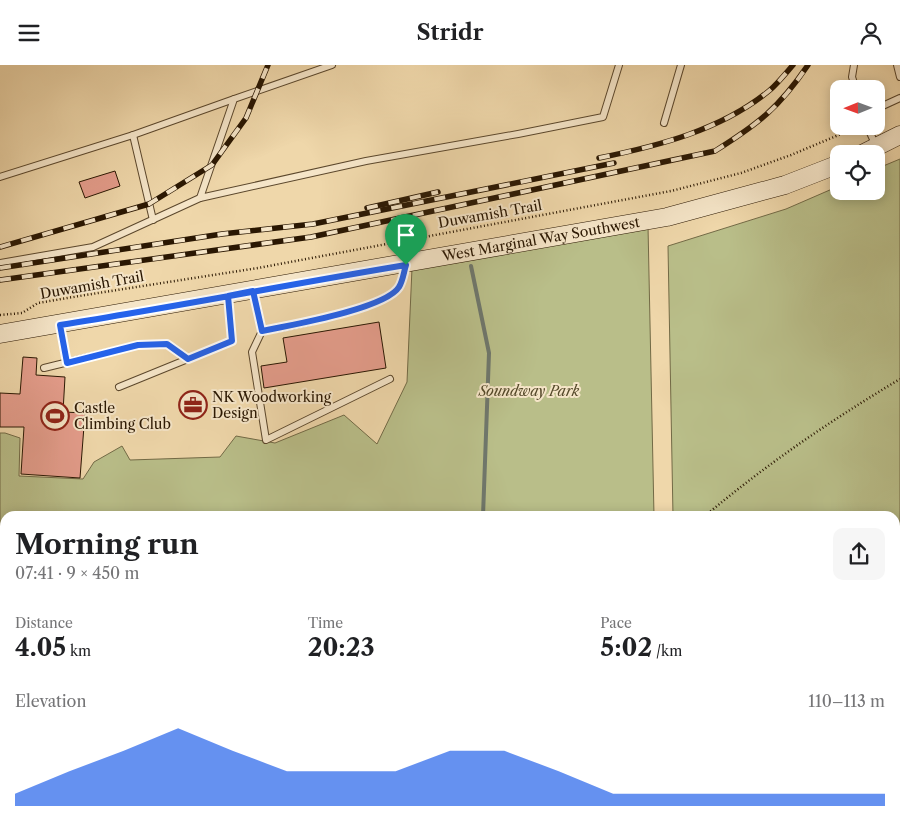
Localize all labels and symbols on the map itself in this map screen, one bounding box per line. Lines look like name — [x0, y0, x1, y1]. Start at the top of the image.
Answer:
north arrow — [830, 80, 885, 135]
street label: Duwamish Trail — [437, 196, 543, 232]
street label: West Marginal Way Southwest — [440, 213, 641, 265]
pin — [385, 214, 427, 265]
street label: Duwamish Trail — [39, 267, 145, 303]
park label: Soundway Park — [478, 382, 580, 400]
place label: NK Woodworking Design — [212, 388, 332, 422]
office icon: NK Woodworking Design — [178, 390, 208, 420]
place label: Castle Climbing Club — [74, 399, 171, 433]
sports icon: Castle Climbing Club — [40, 401, 70, 431]

